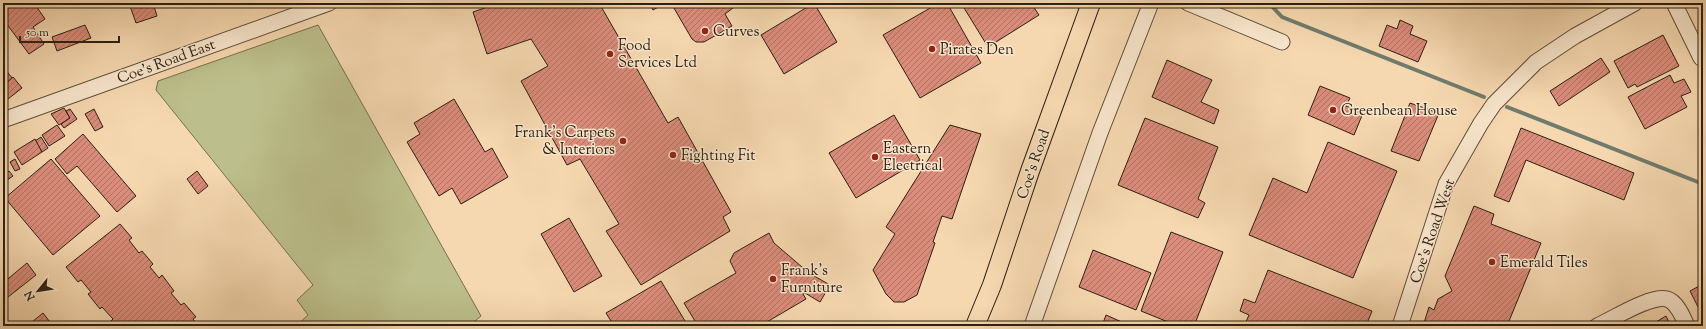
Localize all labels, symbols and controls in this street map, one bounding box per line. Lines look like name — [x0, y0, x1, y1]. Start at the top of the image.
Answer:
scale bar — [20, 18, 119, 44]
place label: Curves — [713, 22, 760, 43]
text: 50 m — [25, 24, 49, 42]
marker: Curves — [700, 26, 710, 36]
street label: Coe's Road East — [114, 35, 219, 90]
place label: Food Services Ltd — [618, 36, 698, 74]
place label: Pirates Den — [940, 40, 1014, 61]
marker: Pirates Den — [927, 44, 937, 54]
marker: Food Services Ltd — [605, 49, 615, 59]
place label: Greenbean House — [1341, 101, 1457, 122]
marker: Greenbean House — [1328, 105, 1338, 115]
place label: Frank's Carpets & Interiors — [515, 123, 615, 161]
street label: Coe's Road — [1013, 126, 1056, 202]
marker: Frank's Carpets & Interiors — [618, 136, 628, 146]
place label: Eastern Electrical — [883, 139, 943, 177]
place label: Fighting Fit — [681, 146, 755, 167]
marker: Fighting Fit — [668, 150, 678, 160]
marker: Eastern Electrical — [870, 152, 880, 162]
street label: Coe's Road West — [1406, 176, 1461, 287]
place label: Emerald Tiles — [1500, 253, 1588, 274]
marker: Emerald Tiles — [1487, 257, 1497, 267]
place label: Frank's Furniture — [781, 261, 843, 299]
north arrow — [18, 271, 58, 311]
marker: Frank's Furniture — [768, 274, 778, 284]
text: N — [21, 288, 40, 304]

